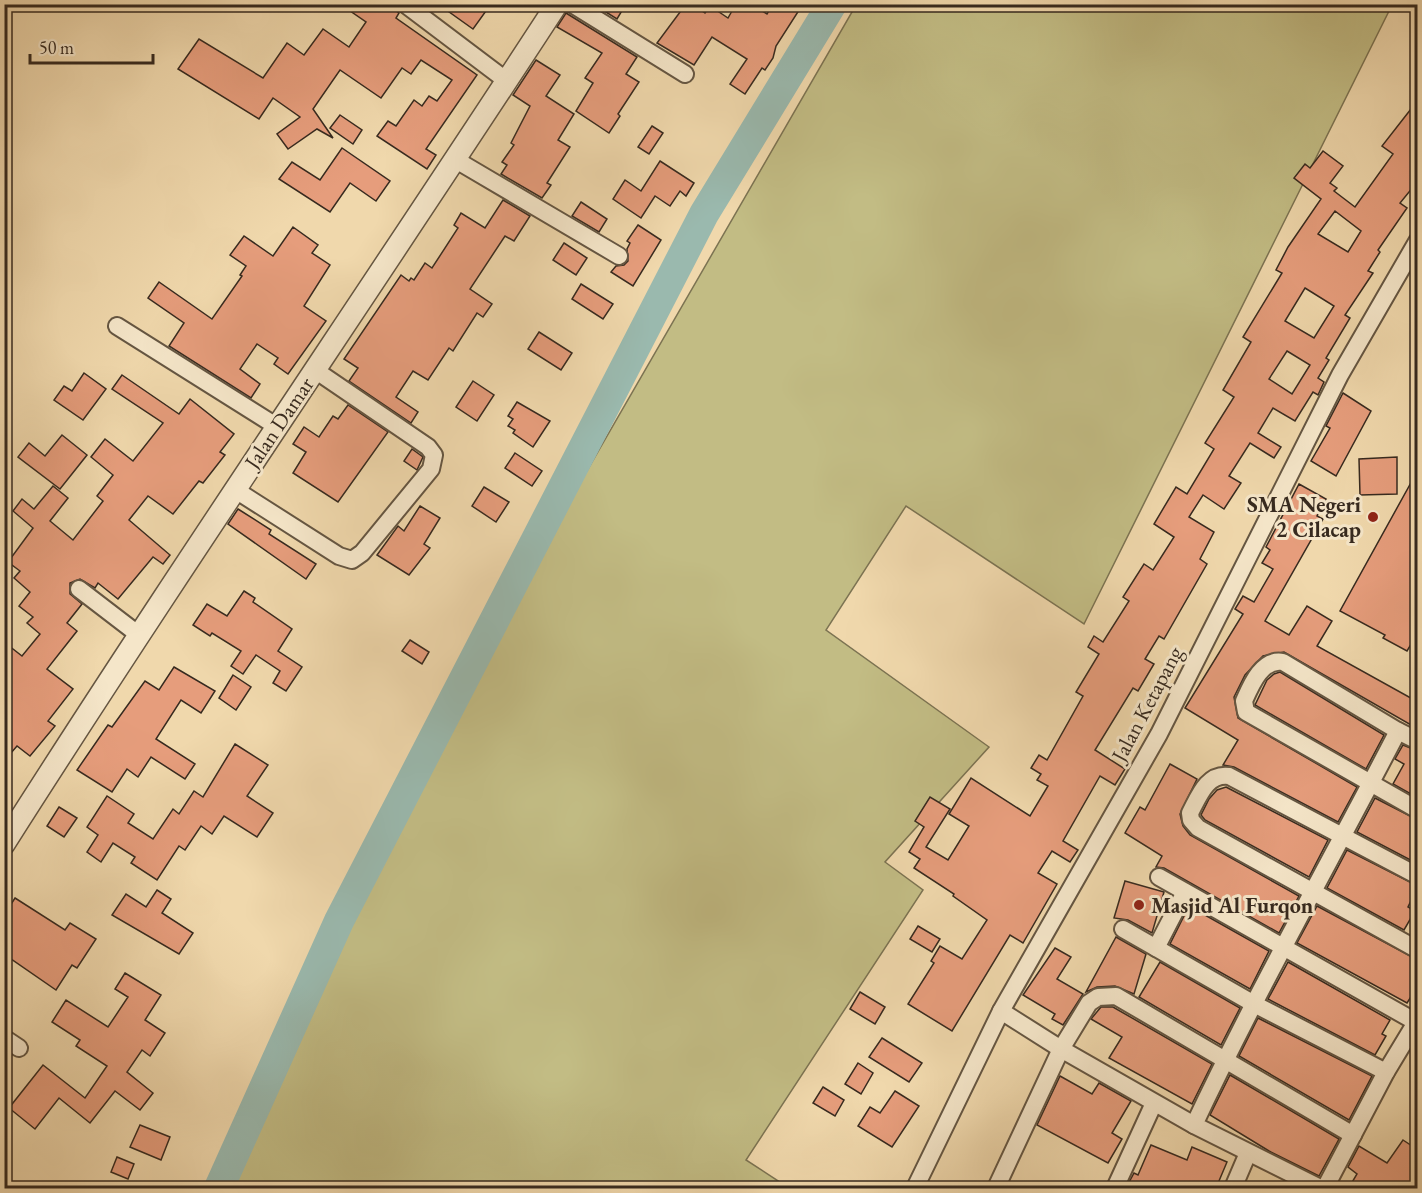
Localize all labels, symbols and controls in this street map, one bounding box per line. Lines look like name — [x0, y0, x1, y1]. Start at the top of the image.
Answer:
scale bar — [30, 27, 153, 65]
text: 50 m — [39, 36, 74, 59]
street label: Jalan Damar — [237, 371, 321, 476]
place label: SMA Negeri 2 Cilacap — [1247, 490, 1362, 544]
marker: SMA Negeri 2 Cilacap — [1366, 510, 1380, 524]
street label: Jalan Ketapang — [1104, 641, 1190, 768]
place label: Masjid Al Furqon — [1151, 891, 1314, 920]
marker: Masjid Al Furqon — [1132, 898, 1146, 912]

